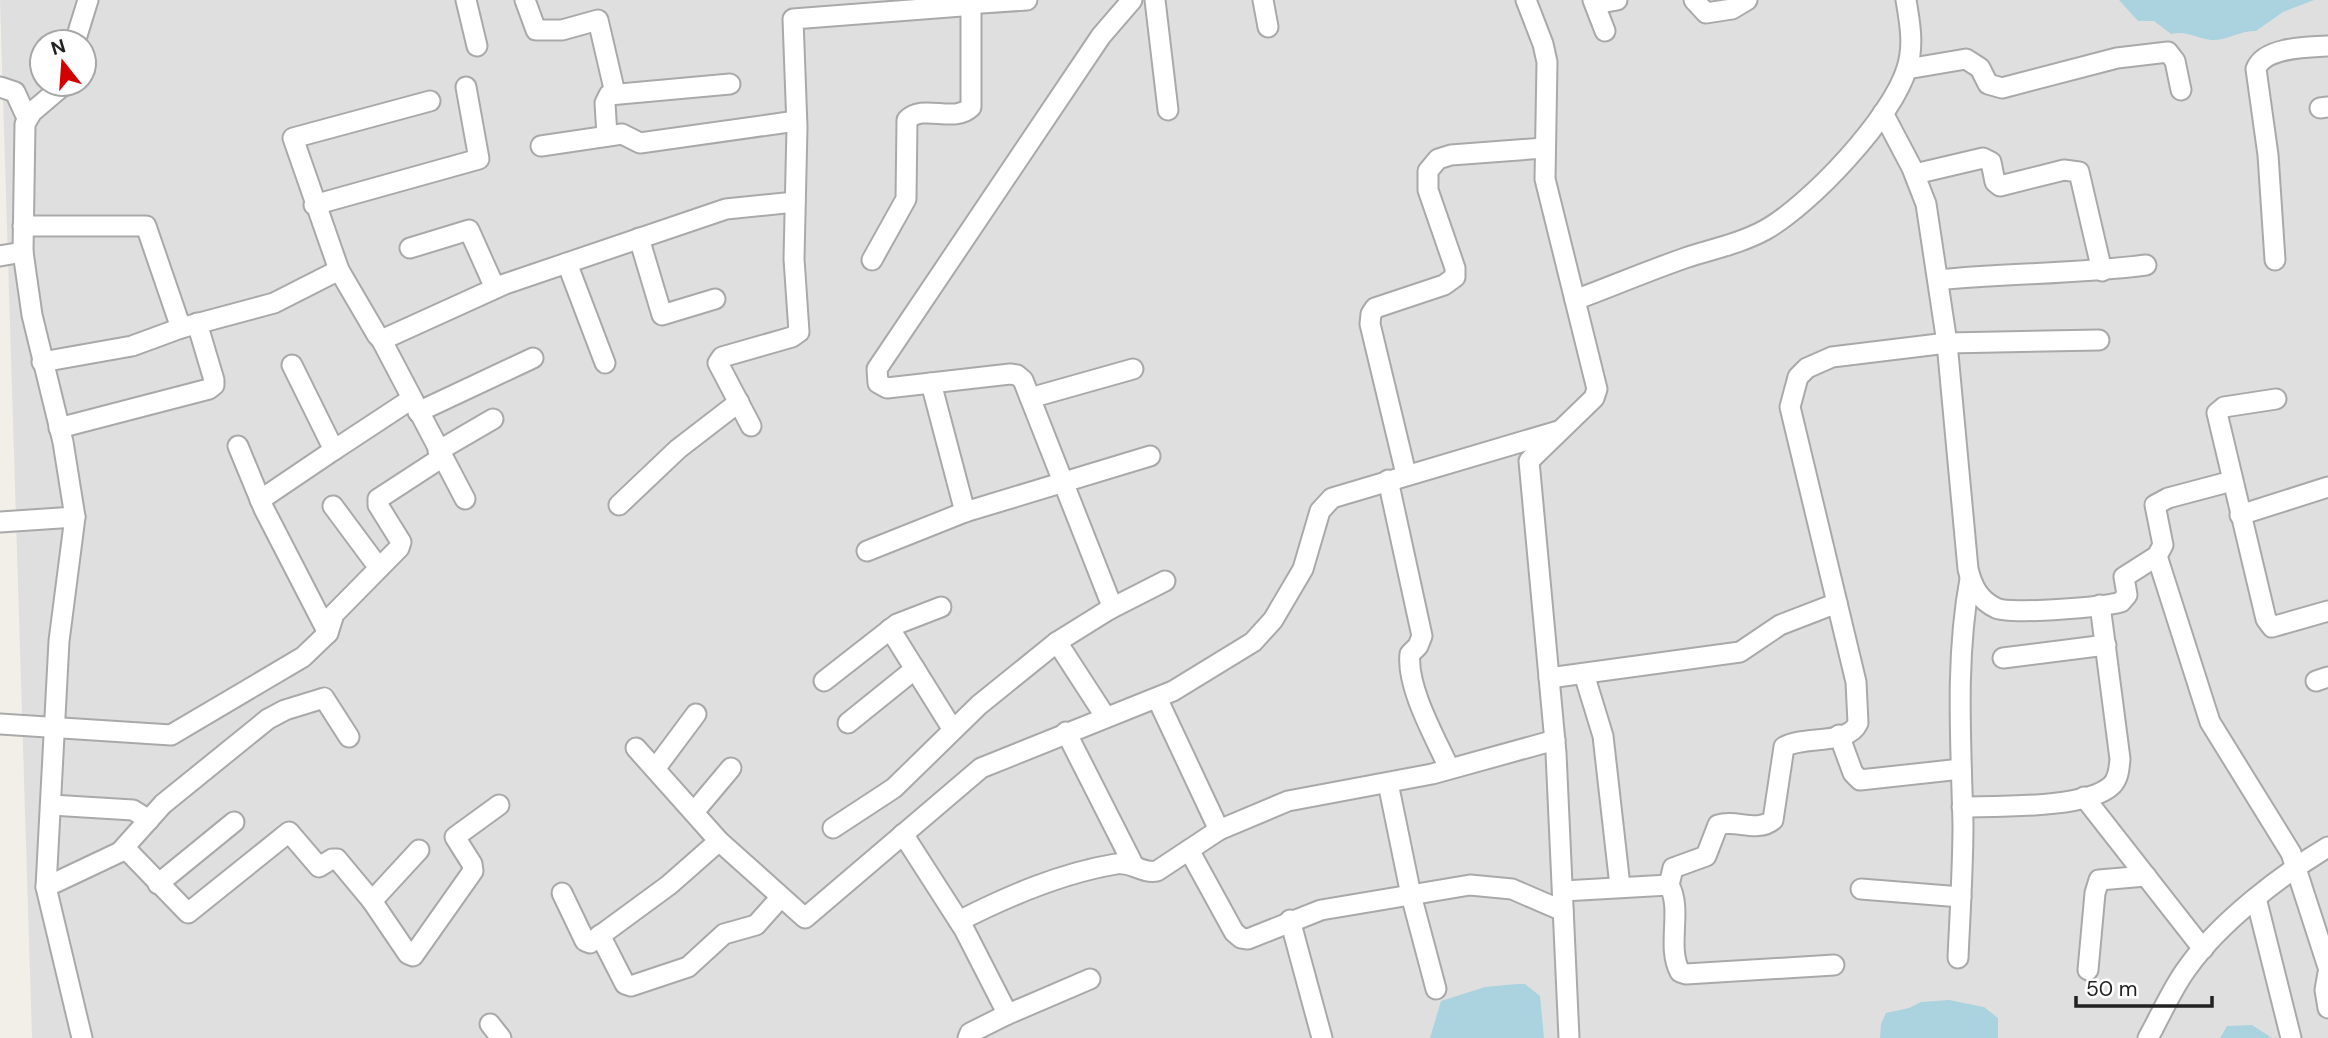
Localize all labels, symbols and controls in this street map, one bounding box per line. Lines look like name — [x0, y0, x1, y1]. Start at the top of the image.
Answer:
north arrow — [28, 28, 98, 98]
text: N — [48, 33, 68, 61]
scale bar — [2076, 964, 2212, 1008]
text: 50 m — [2086, 975, 2137, 1003]

